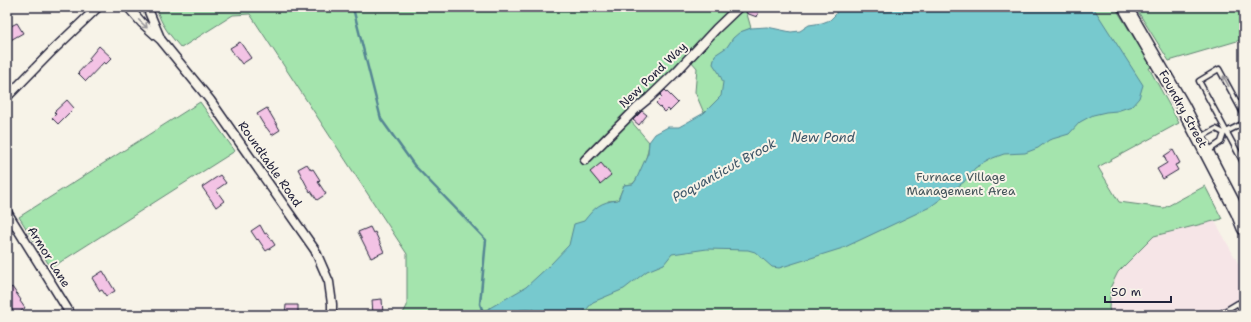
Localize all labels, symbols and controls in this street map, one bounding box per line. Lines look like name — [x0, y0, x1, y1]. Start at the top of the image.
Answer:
one-way arrow — [138, 19, 148, 29]
street label: New Pond Way — [616, 39, 690, 111]
street label: Foundry Street — [1155, 67, 1211, 151]
one-way arrow — [1221, 75, 1229, 87]
street label: Roundtable Road — [235, 118, 306, 210]
water label: New Pond — [791, 129, 856, 146]
water label: Poquanticut Brook — [669, 134, 779, 206]
park label: Furnace Village Management Area — [907, 169, 1016, 199]
street label: Armor Lane — [24, 223, 74, 291]
scale bar — [1105, 278, 1171, 304]
text: 50 m — [1111, 284, 1141, 300]

